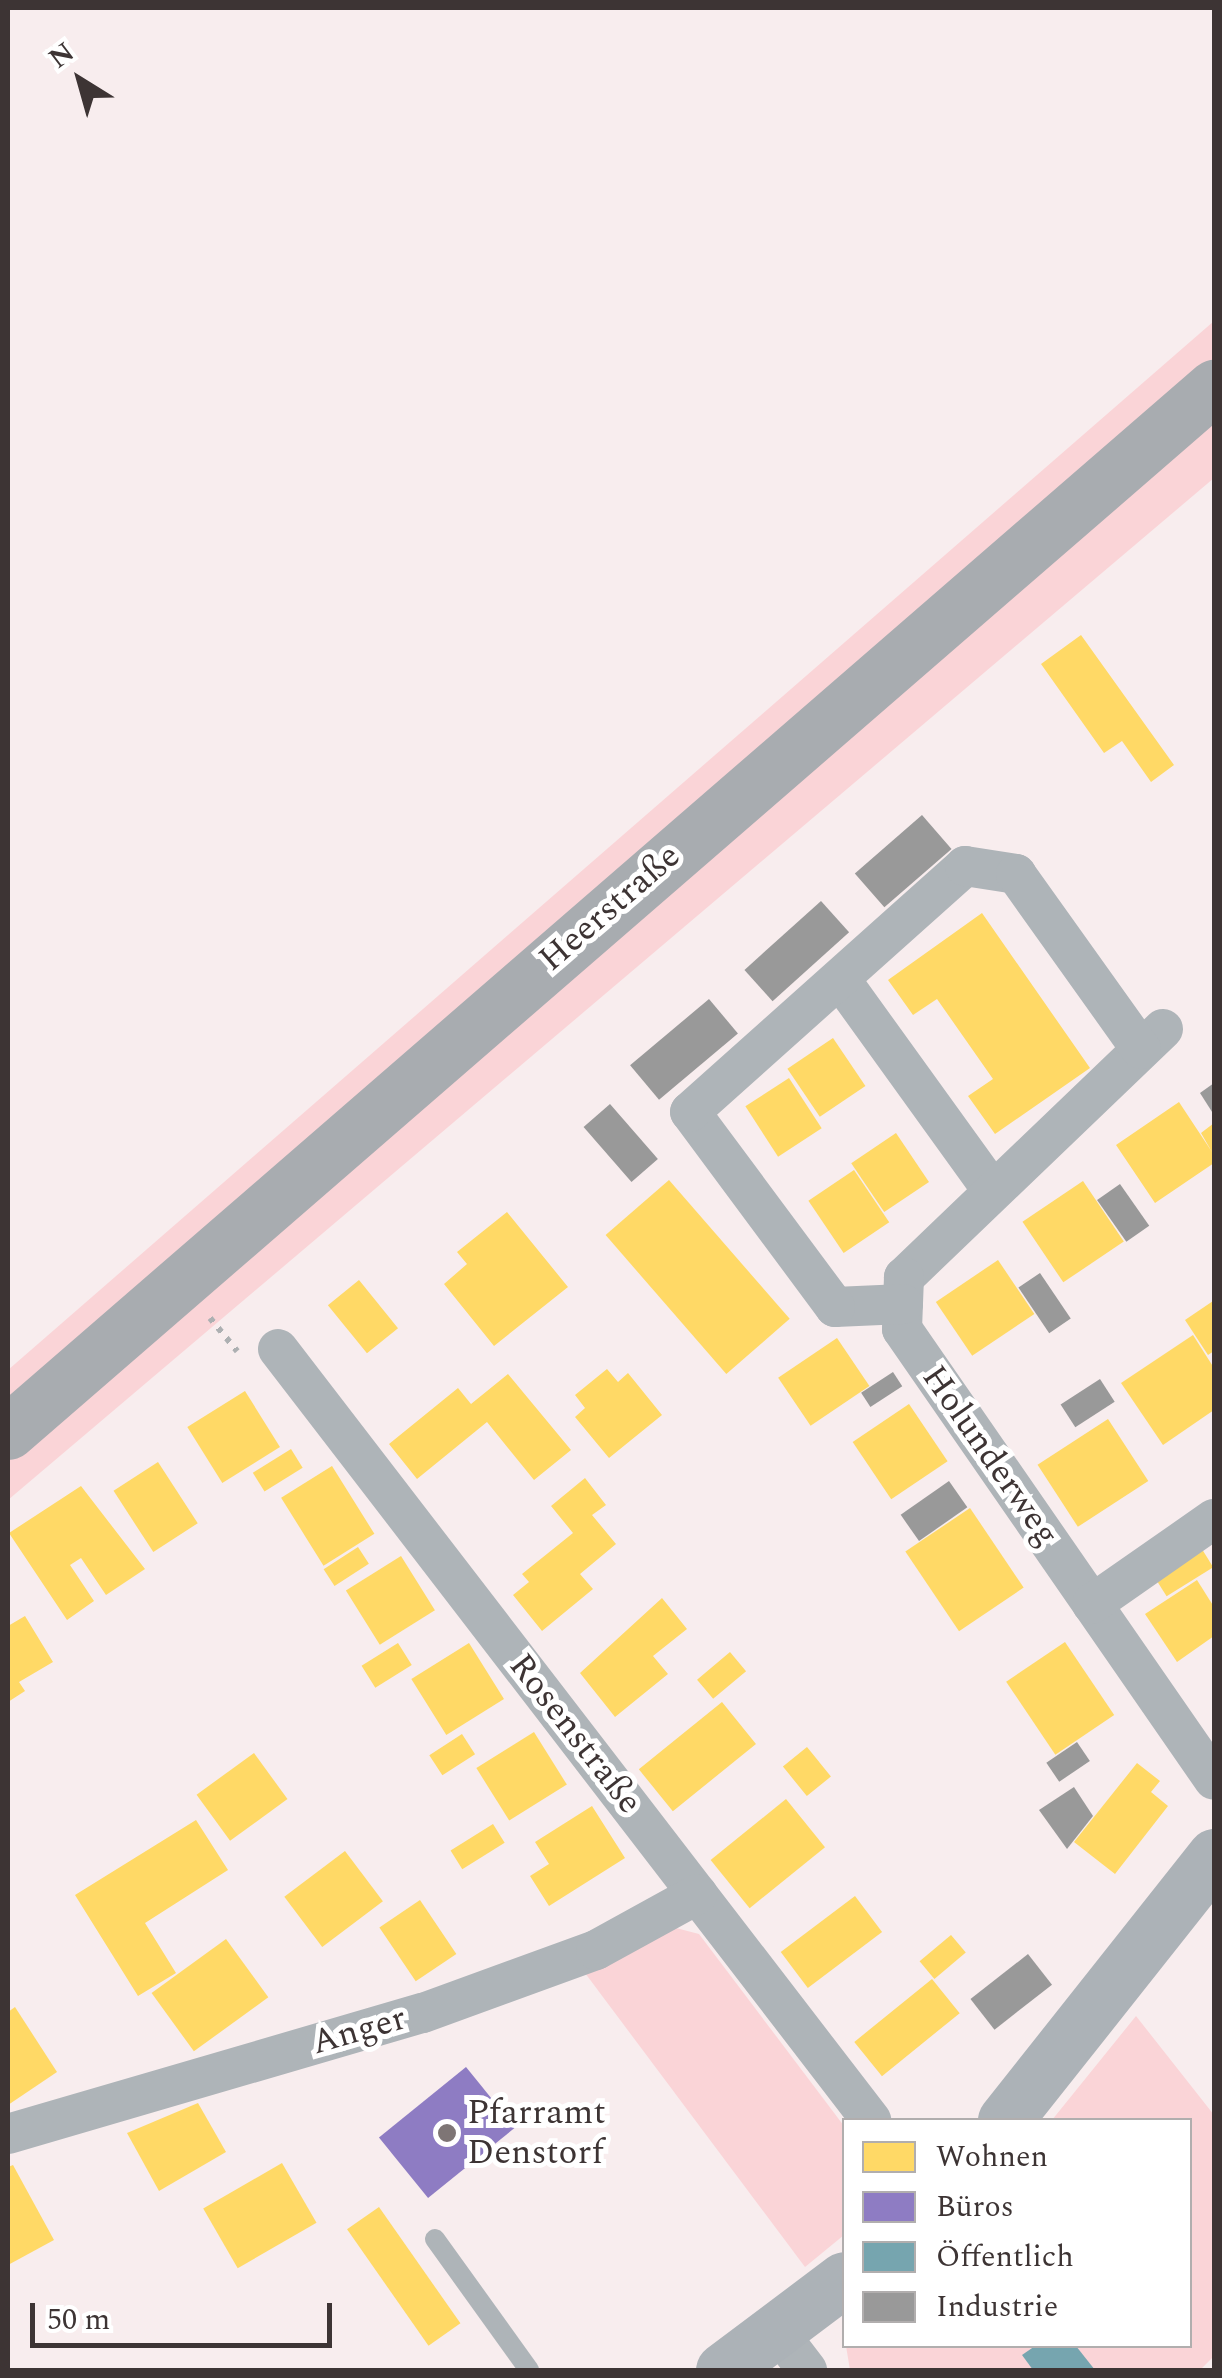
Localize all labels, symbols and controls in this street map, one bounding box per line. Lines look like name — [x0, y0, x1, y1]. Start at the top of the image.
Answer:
north arrow — [30, 30, 130, 130]
text: N — [40, 32, 84, 80]
street label: Heerstraße — [531, 835, 689, 981]
street label: Holunderweg — [912, 1358, 1068, 1554]
street label: Rosenstraße — [500, 1646, 650, 1822]
street label: Anger — [307, 1998, 411, 2064]
place label: Pfarramt Denstorf — [467, 2092, 606, 2174]
legend — [842, 2118, 1192, 2348]
marker: Pfarramt Denstorf — [436, 2122, 458, 2144]
text: Wohnen — [936, 2134, 1048, 2180]
text: Büros — [936, 2184, 1014, 2230]
text: Öffentlich — [936, 2234, 1074, 2280]
scale bar — [35, 2283, 338, 2345]
text: Industrie — [936, 2284, 1058, 2330]
text: 50 m — [47, 2297, 110, 2343]

